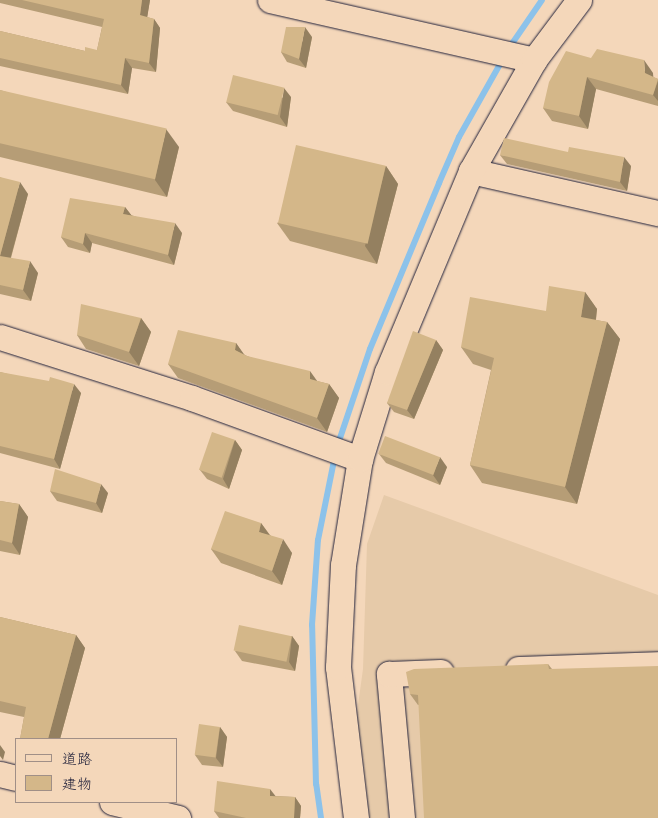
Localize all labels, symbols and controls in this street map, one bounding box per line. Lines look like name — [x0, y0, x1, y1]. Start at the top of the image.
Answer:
legend — [15, 738, 178, 803]
text: 道路 — [62, 750, 92, 768]
text: 建物 — [62, 775, 92, 793]

